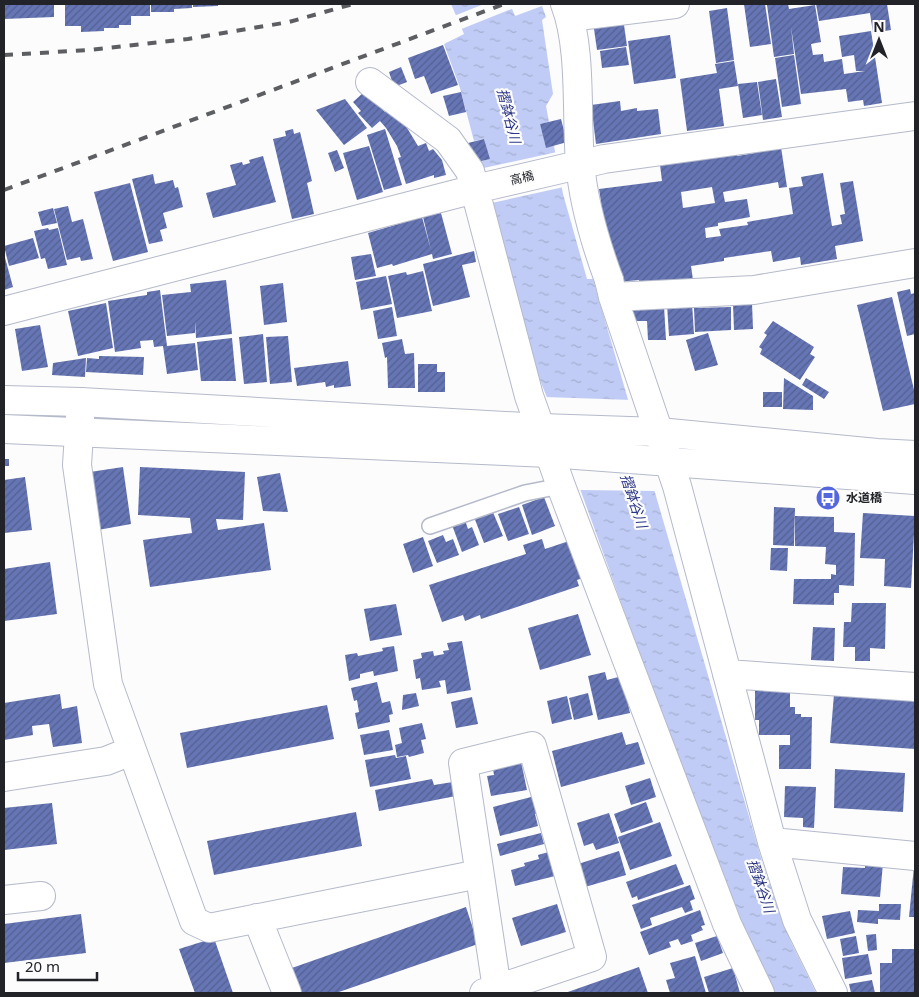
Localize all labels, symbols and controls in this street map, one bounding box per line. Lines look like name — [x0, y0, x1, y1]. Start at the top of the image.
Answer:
north arrow — [854, 15, 904, 65]
text: N — [873, 17, 885, 36]
water label: 摺鉢谷川 — [493, 86, 526, 147]
street label: 高橋 — [508, 166, 536, 189]
water label: 摺鉢谷川 — [617, 471, 653, 532]
bus stop icon: 水道橋 — [815, 485, 841, 511]
place label: 水道橋 — [846, 489, 883, 506]
water label: 摺鉢谷川 — [743, 856, 780, 917]
scale bar — [18, 950, 96, 982]
text: 20 m — [25, 956, 60, 976]

